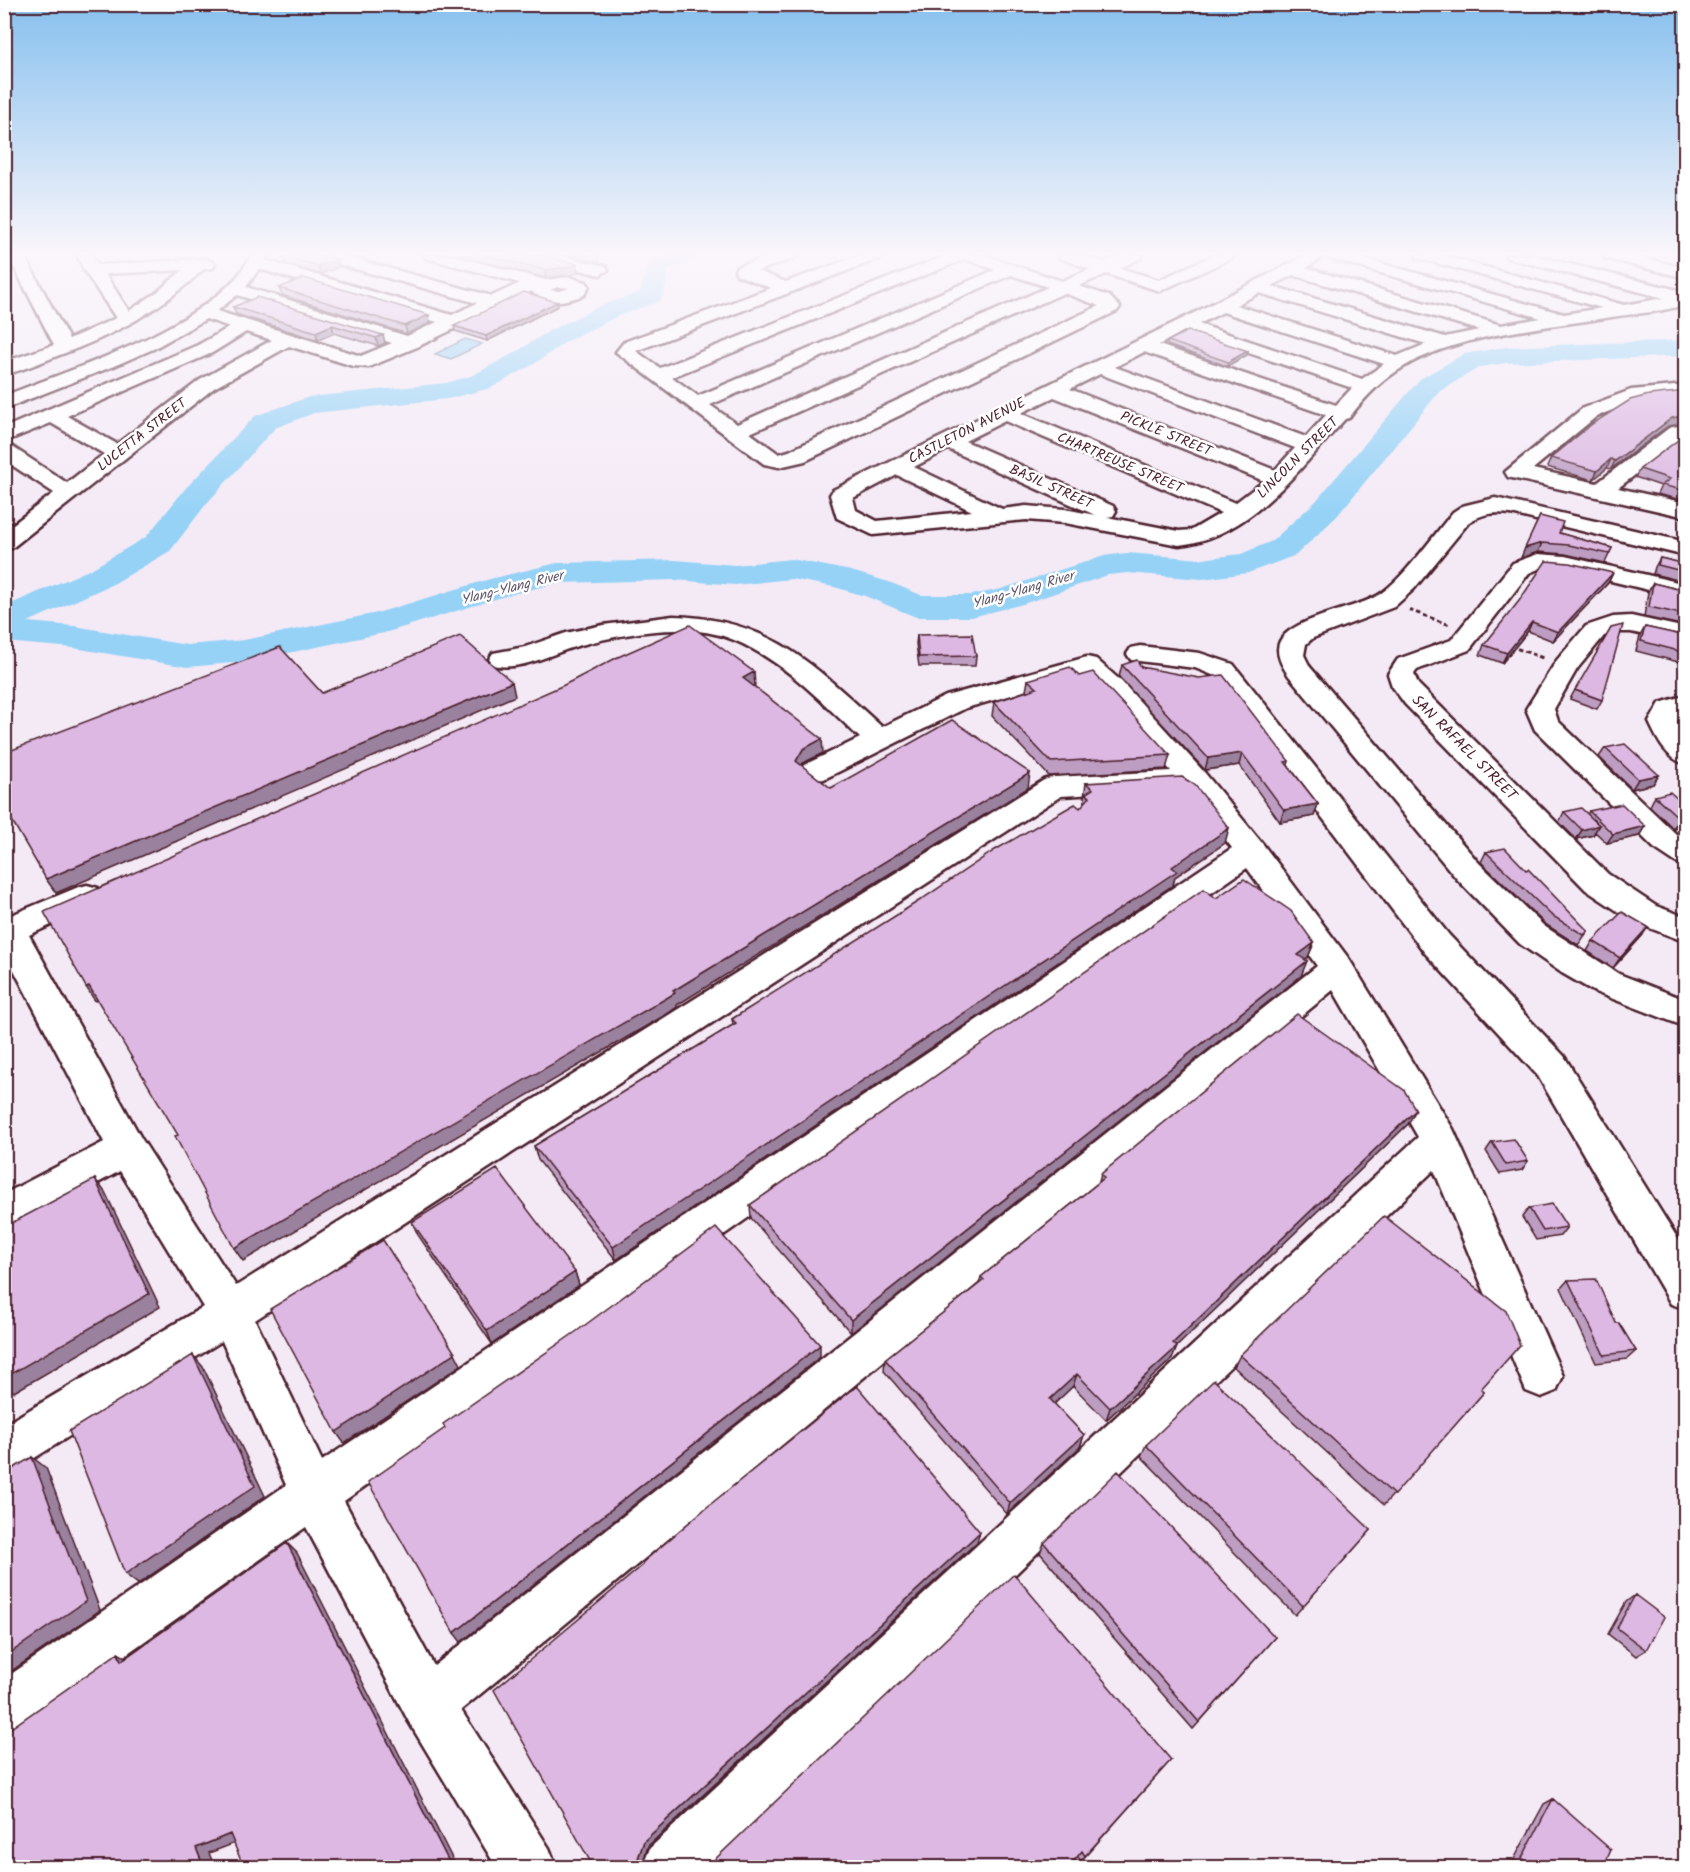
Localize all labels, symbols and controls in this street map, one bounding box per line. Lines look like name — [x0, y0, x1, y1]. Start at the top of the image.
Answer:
street label: LUCETTA STREET — [92, 392, 193, 477]
street label: CASTLETON AVENUE — [905, 392, 1030, 470]
street label: PICKLE STREET — [1117, 406, 1216, 463]
street label: LINCOLN STREET — [1252, 411, 1345, 504]
street label: CHARTREUSE STREET — [1054, 427, 1188, 500]
street label: BASIL STREET — [1006, 459, 1098, 516]
water label: Ylang-Ylang River — [459, 564, 569, 611]
water label: Ylang-Ylang River — [970, 564, 1080, 615]
street label: SAN RAFAEL STREET — [1406, 690, 1524, 808]

